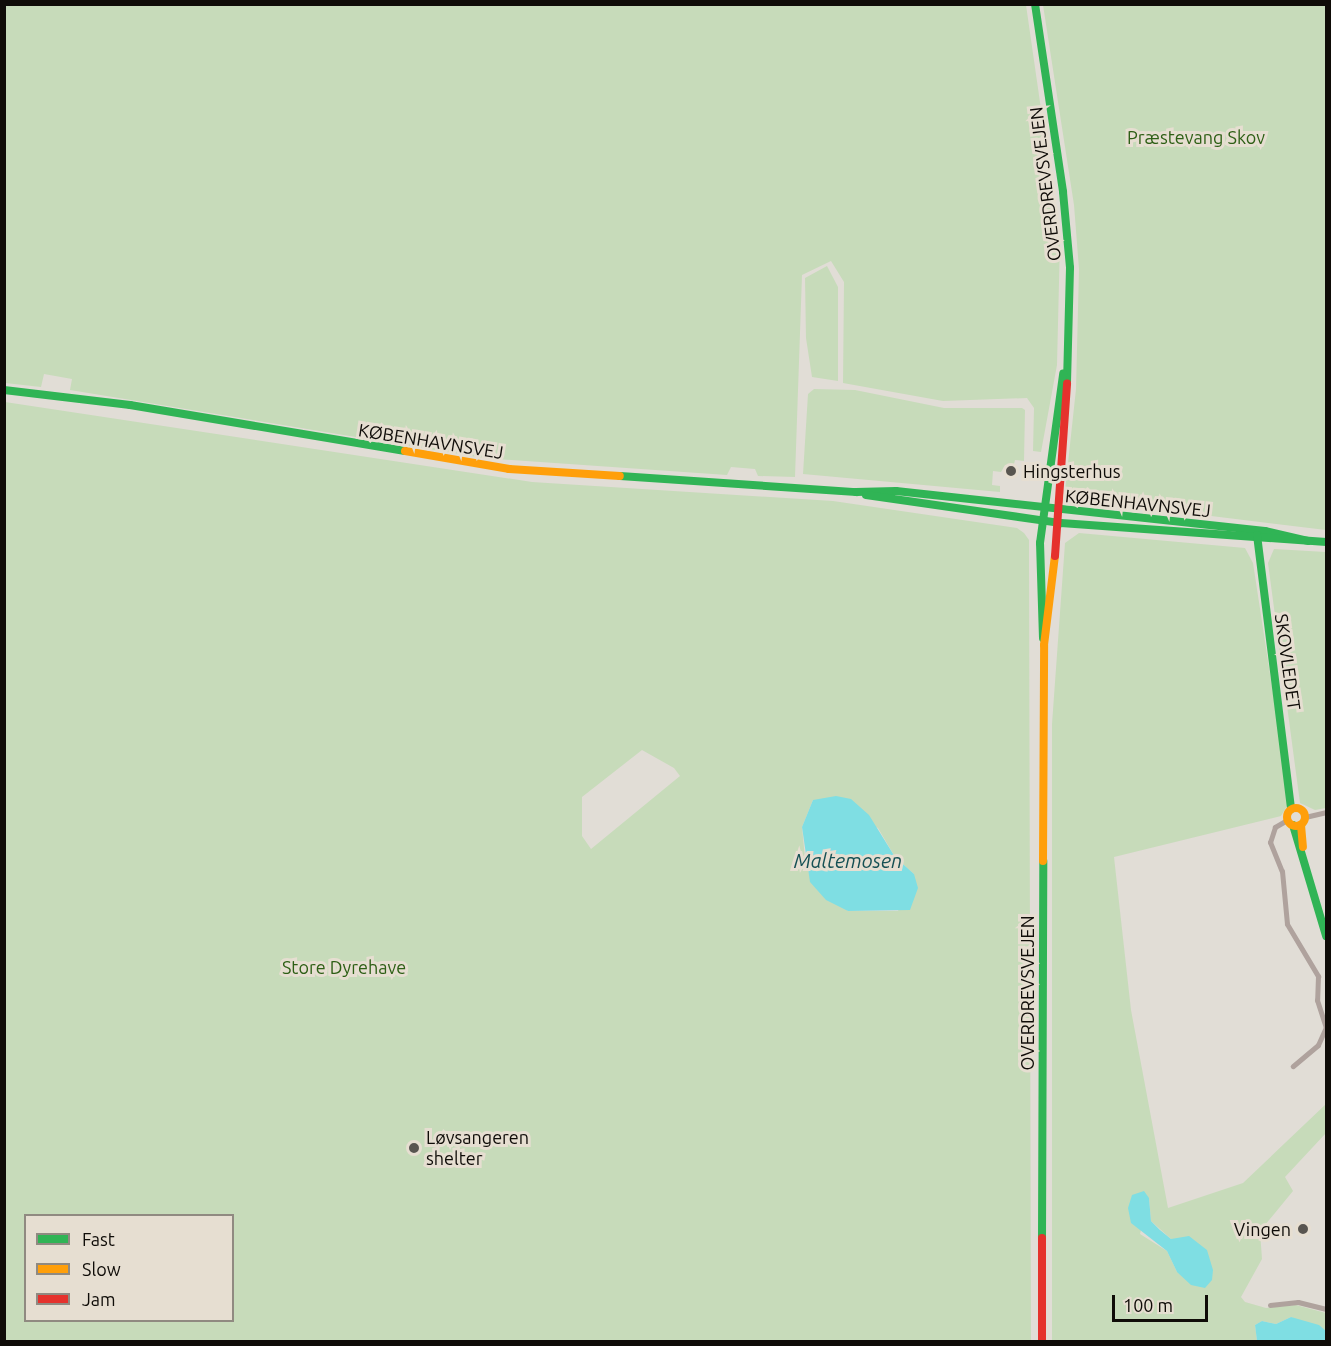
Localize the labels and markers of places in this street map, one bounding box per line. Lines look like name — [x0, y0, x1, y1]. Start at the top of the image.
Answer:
place label: Hingsterhus — [1023, 460, 1121, 482]
marker: Hingsterhus — [1004, 464, 1018, 478]
place label: Løvsangeren shelter — [426, 1127, 529, 1170]
marker: Løvsangeren shelter — [407, 1141, 421, 1155]
place label: Vingen — [1234, 1218, 1291, 1240]
marker: Vingen — [1296, 1222, 1310, 1236]

